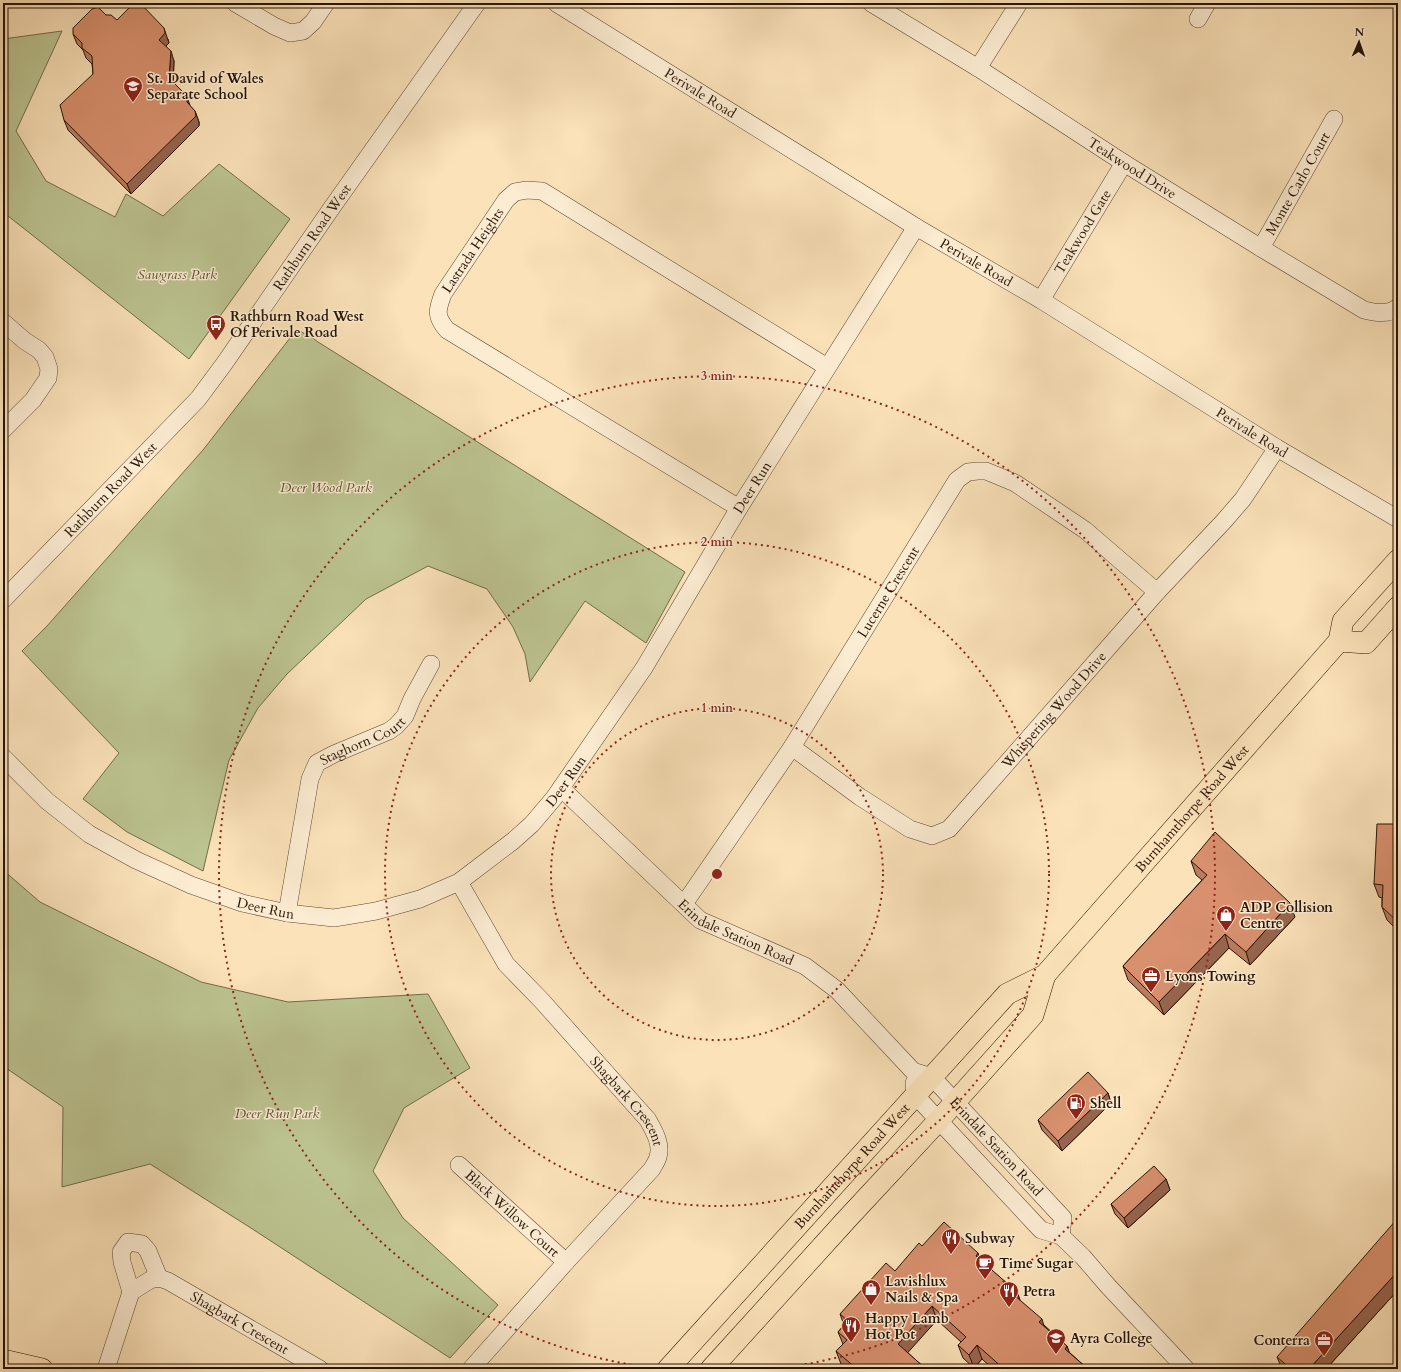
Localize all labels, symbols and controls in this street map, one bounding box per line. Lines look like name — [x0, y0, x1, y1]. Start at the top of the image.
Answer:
north arrow — [1339, 22, 1379, 62]
text: N — [1354, 25, 1365, 40]
street label: Perivale Road — [661, 64, 740, 123]
place label: St. David of Wales Separate School — [147, 69, 264, 104]
school or university icon: St. David of Wales Separate School — [122, 75, 144, 103]
street label: Monte Carlo Court — [1261, 128, 1335, 239]
street label: Teakwood Drive — [1084, 133, 1180, 203]
street label: Rathburn Road West — [269, 180, 356, 294]
street label: Teakwood Gate — [1050, 186, 1116, 278]
street label: Lastrada Heights — [437, 204, 508, 297]
street label: Perivale Road — [936, 234, 1017, 292]
park label: Sawgrass Park — [137, 265, 217, 284]
place label: Rathburn Road West Of Perivale Road — [230, 307, 364, 342]
bus stop icon: Rathburn Road West Of Perivale Road — [205, 313, 227, 341]
text: 3 min — [701, 368, 733, 384]
street label: Perivale Road — [1212, 403, 1292, 463]
street label: Rathburn Road West — [60, 438, 161, 541]
street label: Deer Run — [729, 458, 776, 517]
park label: Deer Wood Park — [280, 478, 372, 497]
text: 2 min — [701, 534, 733, 550]
street label: Lucerne Crescent — [853, 542, 924, 641]
street label: Whispering Wood Drive — [997, 647, 1111, 773]
text: 1 min — [701, 700, 733, 716]
street label: Staghorn Court — [316, 712, 410, 770]
street label: Burnhamthorpe Road West — [1131, 741, 1254, 876]
street label: Deer Run — [542, 752, 591, 811]
centre of rings — [710, 867, 724, 881]
street label: Deer Run — [235, 893, 295, 924]
street label: Erindale Station Road — [673, 895, 797, 970]
place label: ADP Collision Centre — [1240, 898, 1333, 933]
shop icon: ADP Collision Centre — [1215, 904, 1237, 932]
office icon: Lyons Towing — [1140, 965, 1162, 993]
place label: Lyons Towing — [1165, 967, 1256, 986]
street label: Shagbark Crescent — [585, 1052, 668, 1148]
fuel station icon: Shell — [1065, 1092, 1087, 1120]
street label: Erindale Station Road — [945, 1093, 1047, 1201]
place label: Shell — [1090, 1094, 1121, 1113]
street label: Burnhamthorpe Road West — [790, 1099, 914, 1233]
park label: Deer Run Park — [235, 1104, 319, 1123]
street label: Black Willow Court — [461, 1166, 564, 1262]
restaurant icon: Subway — [940, 1227, 962, 1255]
place label: Subway — [965, 1229, 1015, 1248]
cafe icon: Time Sugar — [974, 1252, 996, 1280]
place label: Time Sugar — [999, 1254, 1074, 1273]
place label: Lavishlux Nails & Spa — [885, 1272, 959, 1307]
shop icon: Lavishlux Nails & Spa — [860, 1278, 882, 1306]
restaurant icon: Petra — [998, 1280, 1020, 1308]
place label: Petra — [1023, 1282, 1055, 1301]
street label: Shagbark Crescent — [187, 1287, 293, 1359]
place label: Happy Lamb Hot Pot — [865, 1309, 949, 1344]
restaurant icon: Happy Lamb Hot Pot — [840, 1315, 862, 1343]
school or university icon: Ayra College — [1045, 1327, 1067, 1355]
place label: Ayra College — [1070, 1329, 1153, 1348]
office icon: Conterra — [1313, 1329, 1335, 1357]
place label: Conterra — [1254, 1331, 1310, 1350]

